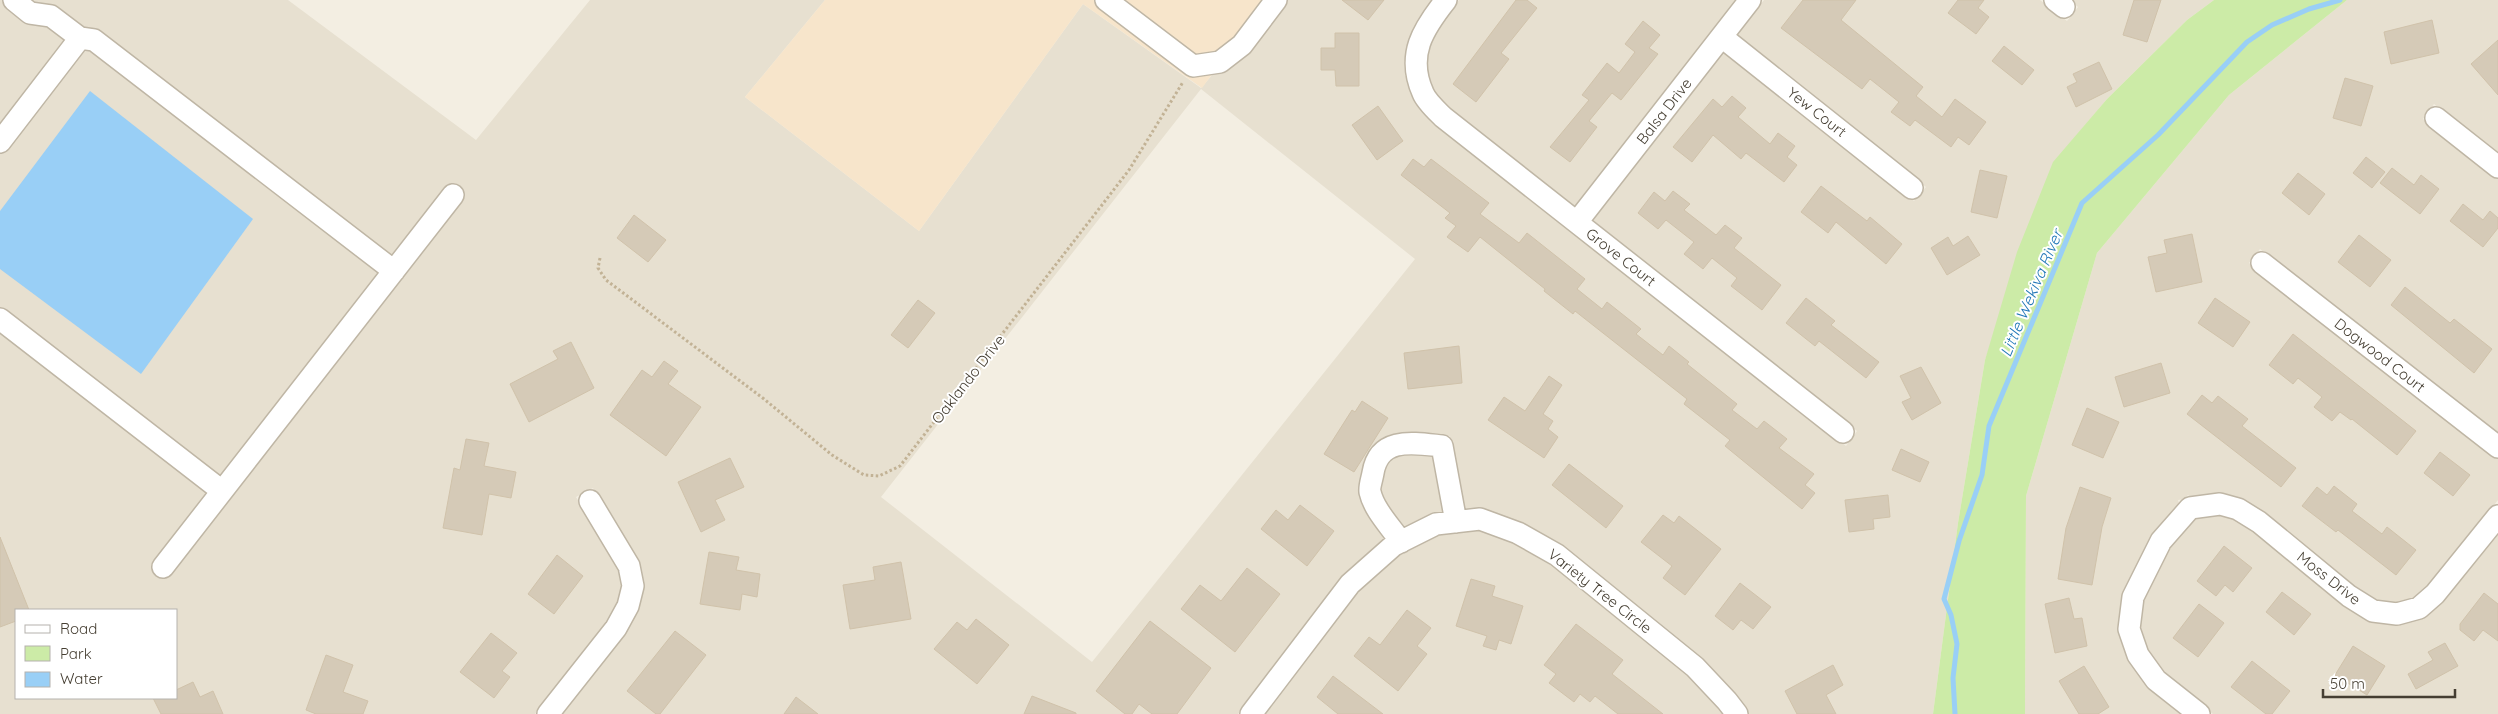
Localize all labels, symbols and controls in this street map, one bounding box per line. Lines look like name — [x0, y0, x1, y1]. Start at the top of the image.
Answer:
street label: Balsa Drive — [1632, 74, 1696, 148]
street label: Yew Court — [1784, 83, 1850, 141]
street label: Grove Court — [1582, 224, 1660, 290]
water label: Little Wekiva River — [1995, 225, 2068, 360]
street label: Dogwood Court — [2331, 314, 2429, 396]
street label: Oaklando Drive — [927, 331, 1009, 427]
street label: Variety Tree Circle — [1544, 545, 1656, 637]
street label: Moss Drive — [2293, 547, 2365, 609]
legend — [15, 609, 178, 699]
text: Road — [60, 619, 97, 638]
text: Park — [60, 644, 92, 663]
scale bar — [2323, 666, 2456, 698]
text: Water — [60, 669, 103, 688]
text: 50 m — [2330, 674, 2365, 693]

